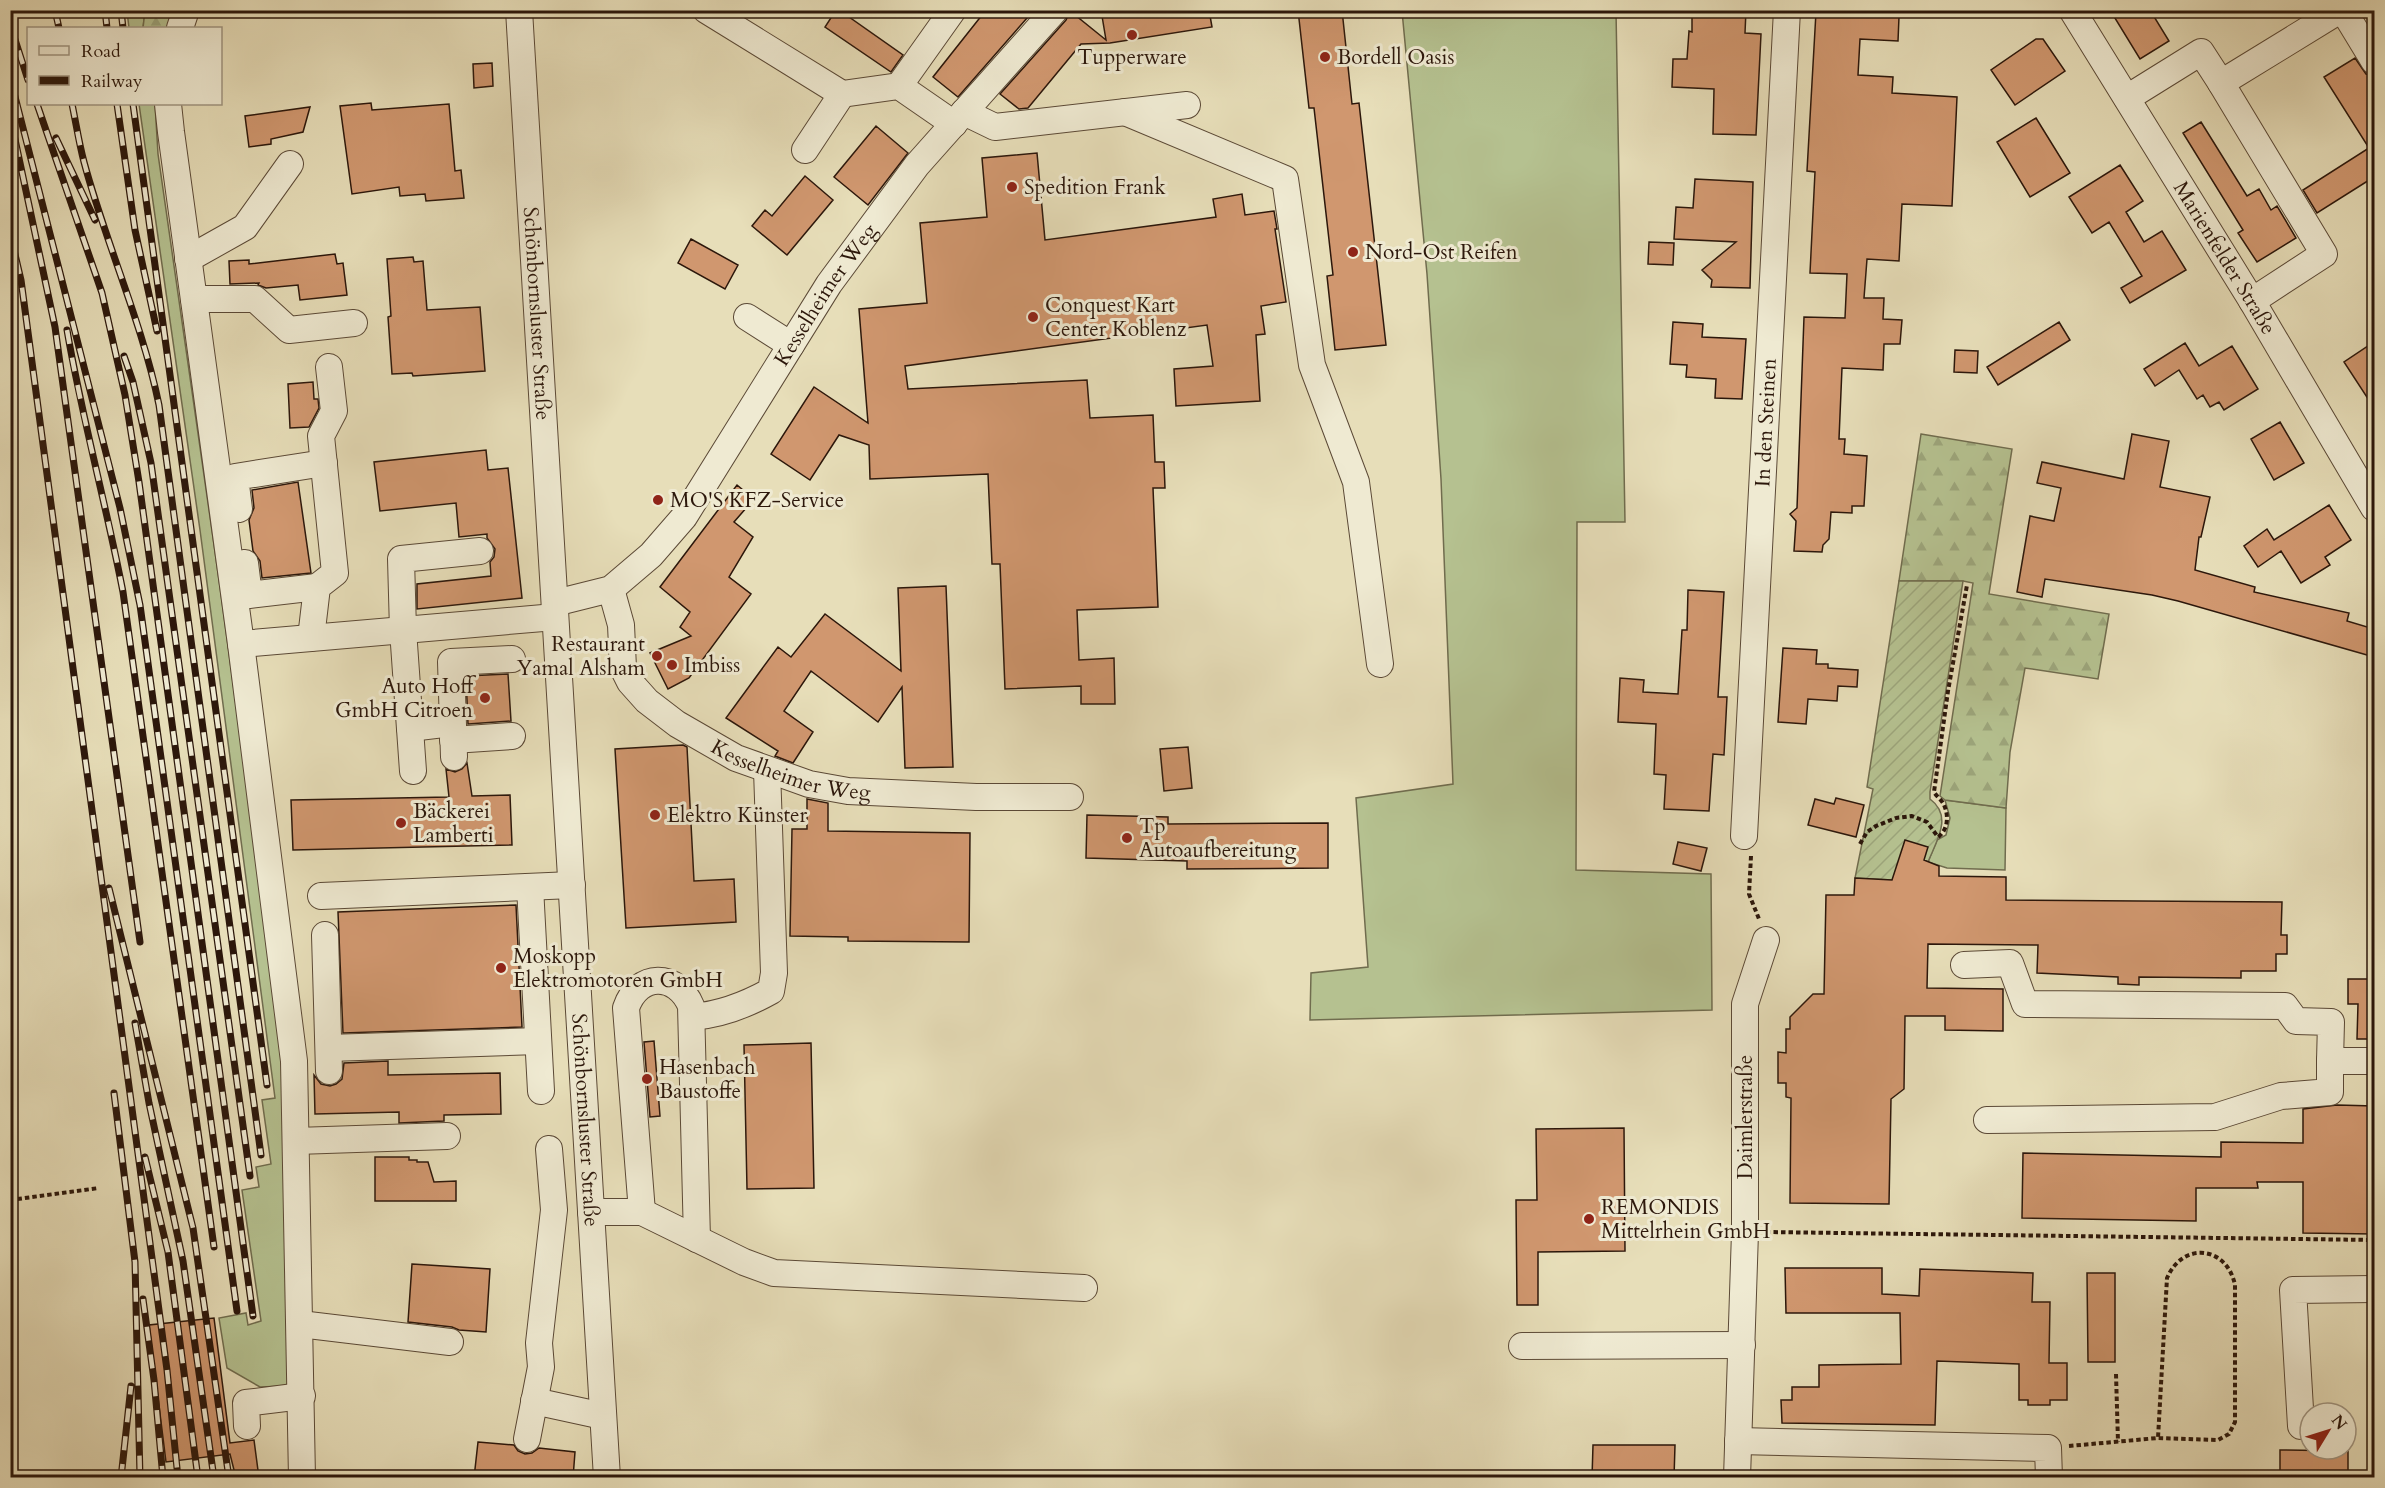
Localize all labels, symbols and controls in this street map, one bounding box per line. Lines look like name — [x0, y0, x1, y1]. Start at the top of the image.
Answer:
legend — [27, 27, 222, 105]
marker: Tupperware — [1125, 28, 1139, 42]
text: Road — [81, 39, 121, 64]
place label: Tupperware — [1077, 43, 1187, 72]
place label: Bordell Oasis — [1337, 43, 1455, 72]
marker: Bordell Oasis — [1318, 50, 1332, 64]
text: Railway — [81, 69, 143, 94]
place label: Spedition Frank — [1024, 173, 1166, 202]
street label: Marienfelder Straße — [2166, 176, 2283, 340]
marker: Spedition Frank — [1005, 180, 1019, 194]
street label: Schönbornsluster Straße — [516, 206, 558, 421]
street label: Kesselheimer Weg — [767, 217, 884, 372]
place label: Nord-Ost Reifen — [1365, 238, 1518, 267]
marker: Nord-Ost Reifen — [1346, 245, 1360, 259]
place label: Conquest Kart Center Koblenz — [1045, 291, 1187, 344]
marker: Conquest Kart Center Koblenz — [1026, 310, 1040, 324]
street label: In den Steinen — [1748, 357, 1784, 488]
place label: MO'S KFZ-Service — [670, 486, 844, 515]
marker: MO'S KFZ-Service — [651, 493, 665, 507]
place label: Restaurant Yamal Alsham — [517, 630, 645, 683]
marker: Restaurant Yamal Alsham — [650, 649, 664, 663]
place label: Imbiss — [684, 651, 740, 680]
marker: Imbiss — [665, 658, 679, 672]
place label: Auto Hoff GmbH Citroen — [335, 672, 476, 725]
marker: Auto Hoff GmbH Citroen — [478, 691, 492, 705]
street label: Kesselheimer Weg — [705, 733, 871, 807]
place label: Bäckerei Lamberti — [413, 797, 494, 850]
place label: Elektro Künster — [667, 801, 808, 830]
marker: Elektro Künster — [648, 808, 662, 822]
place label: Tp Autoaufbereitung — [1139, 812, 1296, 865]
marker: Bäckerei Lamberti — [394, 816, 408, 830]
marker: Tp Autoaufbereitung — [1120, 831, 1134, 845]
place label: Moskopp Elektromotoren GmbH — [513, 942, 723, 995]
marker: Moskopp Elektromotoren GmbH — [494, 961, 508, 975]
street label: Schönbornsluster Straße — [564, 1013, 606, 1228]
place label: Hasenbach Baustoffe — [659, 1053, 756, 1106]
street label: Daimlerstraße — [1731, 1055, 1760, 1179]
marker: Hasenbach Baustoffe — [640, 1072, 654, 1086]
place label: REMONDIS Mittelrhein GmbH — [1601, 1193, 1770, 1246]
marker: REMONDIS Mittelrhein GmbH — [1582, 1212, 1596, 1226]
north arrow — [2298, 1401, 2358, 1461]
text: N — [2326, 1410, 2352, 1435]

